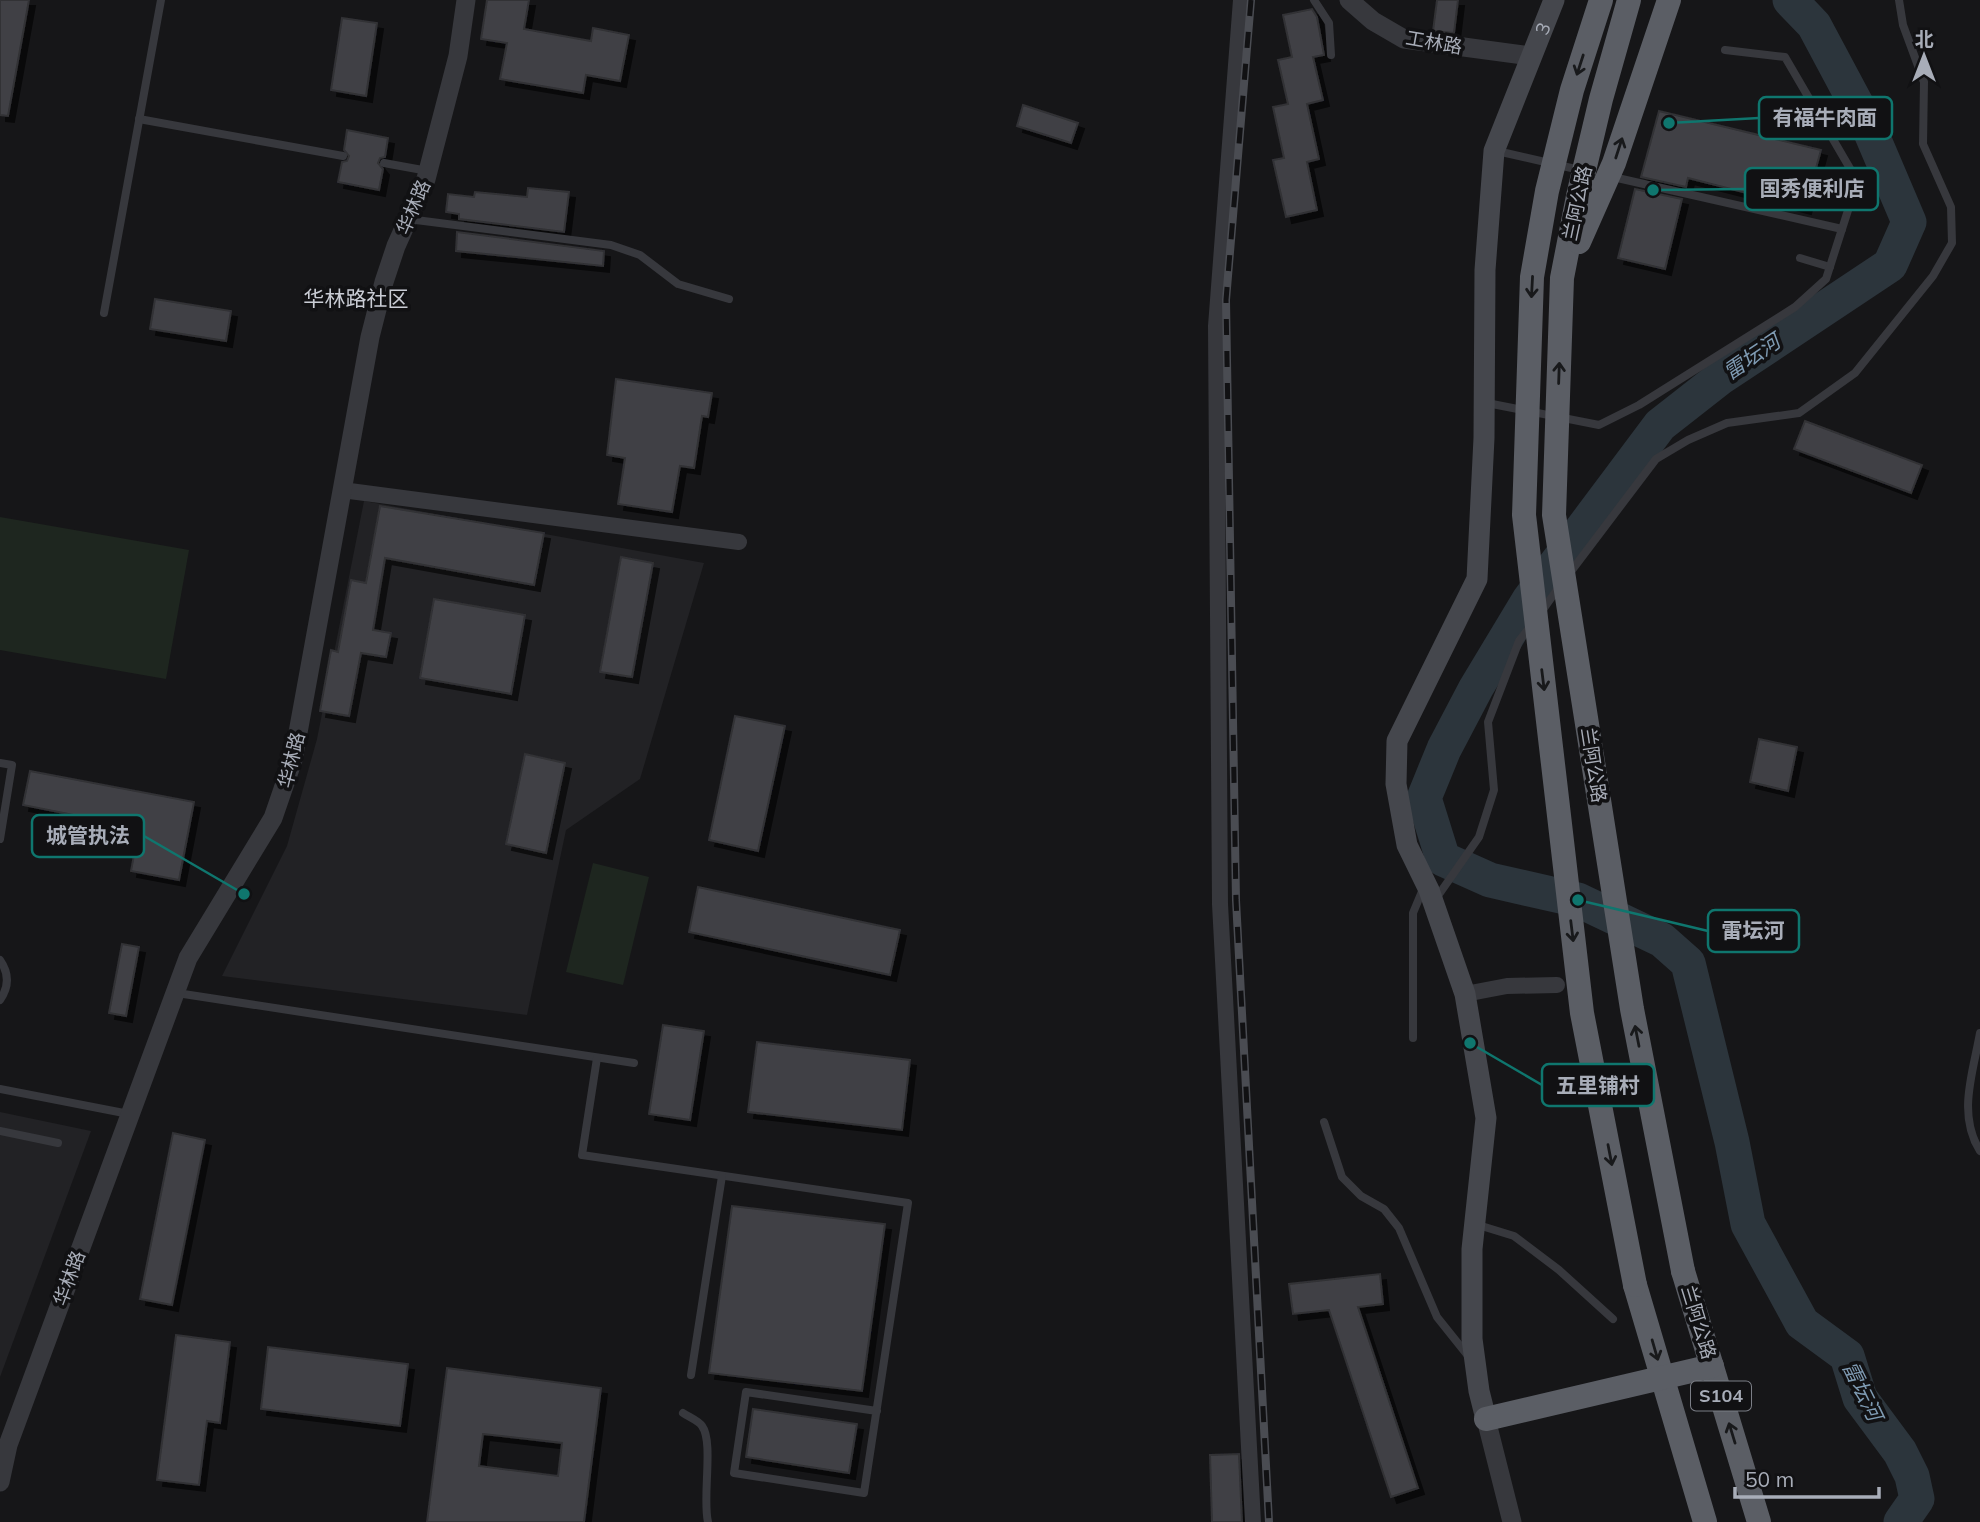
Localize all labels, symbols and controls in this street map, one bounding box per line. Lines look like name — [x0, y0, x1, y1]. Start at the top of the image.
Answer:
street label: 3 — [1529, 19, 1556, 38]
north arrow — [1889, 21, 1959, 91]
street label: 工林路 — [1404, 25, 1464, 59]
text: 北 — [1914, 27, 1934, 51]
one-way arrow — [1573, 54, 1586, 76]
callout: 有福牛肉面 — [1759, 97, 1892, 139]
text: 有福牛肉面 — [1773, 104, 1878, 130]
one-way arrow — [1613, 137, 1626, 159]
street label: 兰阿公路 — [1557, 163, 1597, 243]
callout: 国秀便利店 — [1745, 168, 1878, 210]
text: 国秀便利店 — [1760, 175, 1865, 201]
street label: 华林路 — [391, 176, 435, 238]
one-way arrow — [1526, 275, 1539, 298]
district label: 华林路社区 — [304, 285, 409, 311]
water label: 雷坛河 — [1718, 326, 1788, 385]
one-way arrow — [1553, 362, 1566, 385]
one-way arrow — [1537, 669, 1550, 691]
street label: 兰阿公路 — [1576, 726, 1612, 804]
street label: 华林路 — [272, 729, 310, 791]
callout: 城管执法 — [32, 815, 144, 857]
text: 城管执法 — [46, 822, 130, 848]
callout: 雷坛河 — [1708, 910, 1799, 952]
text: 雷坛河 — [1722, 917, 1785, 943]
one-way arrow — [1566, 919, 1579, 942]
one-way arrow — [1630, 1025, 1643, 1048]
callout: 五里铺村 — [1542, 1064, 1654, 1106]
text: 五里铺村 — [1556, 1072, 1640, 1098]
one-way arrow — [1603, 1143, 1617, 1166]
street label: 华林路 — [48, 1247, 90, 1309]
street label: 兰阿公路 — [1676, 1282, 1722, 1362]
one-way arrow — [1649, 1339, 1662, 1361]
water label: 雷坛河 — [1837, 1357, 1890, 1428]
road number: S104 — [1691, 1381, 1751, 1410]
one-way arrow — [1725, 1422, 1738, 1444]
scale bar — [1735, 1456, 1878, 1500]
text: 50 m — [1745, 1466, 1794, 1492]

